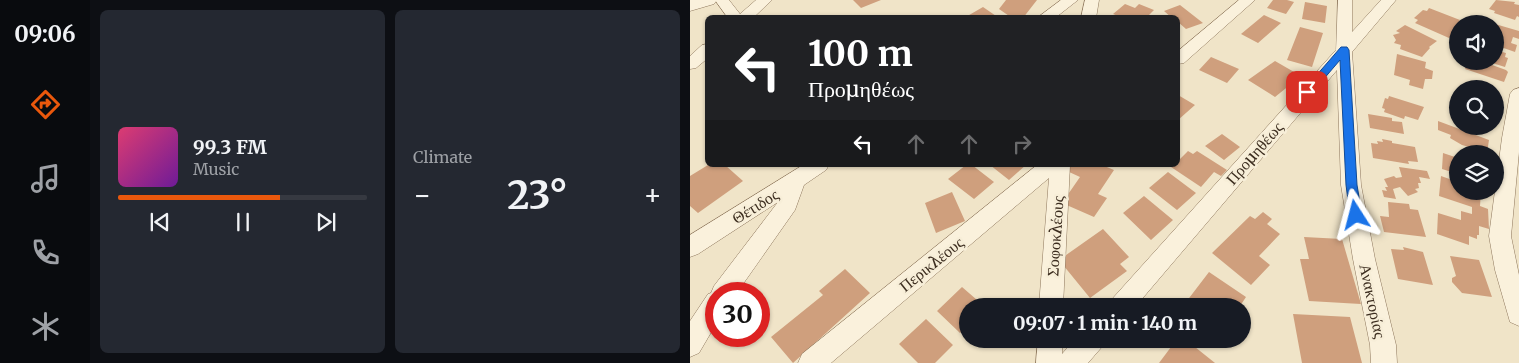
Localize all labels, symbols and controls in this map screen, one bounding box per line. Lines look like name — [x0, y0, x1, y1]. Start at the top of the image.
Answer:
map controls — [1449, 15, 1504, 200]
button: sound — [1449, 15, 1504, 70]
text: 09:06 — [14, 20, 76, 48]
text: 100 m — [808, 32, 913, 76]
icon: left — [725, 35, 790, 100]
pin — [1286, 71, 1328, 113]
text: Προμηθέως — [808, 75, 914, 103]
icon: arrive — [1293, 78, 1321, 106]
button: search — [1449, 80, 1504, 135]
icon: directions — [28, 87, 63, 122]
street label: Προμηθέως — [1221, 117, 1287, 189]
icon: left — [849, 130, 877, 158]
icon: ahead — [902, 130, 930, 158]
icon: ahead — [955, 130, 983, 158]
icon: right — [1008, 130, 1036, 158]
text: 99.3 FM — [193, 135, 267, 159]
button: layers — [1449, 145, 1504, 200]
text: Climate — [413, 147, 472, 167]
text: Music — [193, 159, 239, 179]
icon: music — [28, 161, 63, 196]
text: 23° — [507, 172, 568, 219]
text: − — [413, 177, 432, 213]
text: + — [643, 177, 662, 213]
street label: Θέτιδος — [728, 184, 782, 228]
position arrow — [1329, 188, 1381, 240]
street label: Σοφοκλέους — [1042, 194, 1068, 277]
icon: previous — [146, 208, 174, 236]
icon: pause — [229, 208, 257, 236]
icon: next — [312, 208, 340, 236]
street label: Περικλέους — [895, 232, 968, 296]
icon: phone — [28, 235, 63, 270]
street label: Ανακτορίας — [1355, 262, 1391, 341]
speed limit sign: 30 — [705, 282, 770, 347]
icon: climate — [28, 309, 63, 344]
text: 09:07 · 1 min · 140 m — [1013, 311, 1197, 335]

